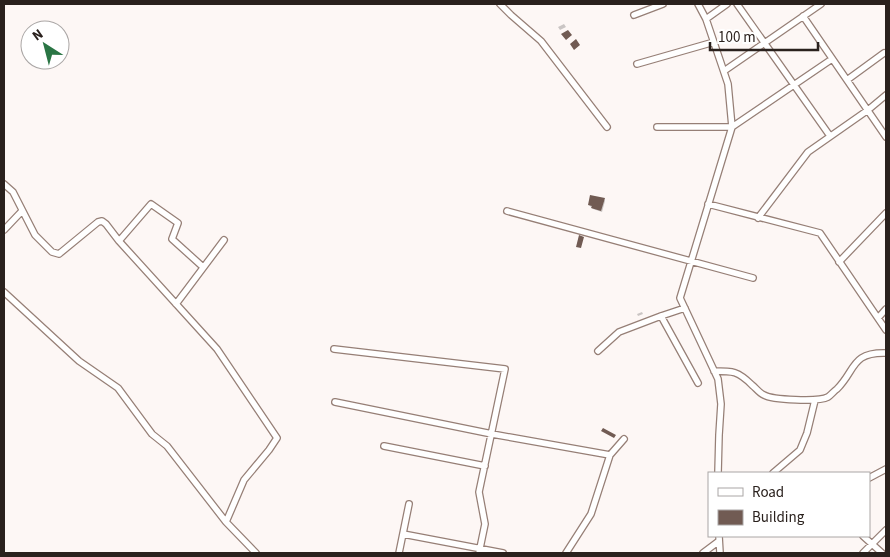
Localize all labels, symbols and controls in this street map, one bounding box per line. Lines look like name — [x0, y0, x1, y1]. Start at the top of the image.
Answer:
north arrow — [20, 20, 70, 70]
scale bar — [710, 20, 818, 52]
text: N — [28, 24, 48, 46]
text: 100 m — [718, 27, 756, 48]
legend — [708, 472, 870, 537]
text: Road — [752, 482, 784, 503]
text: Building — [752, 507, 805, 528]

